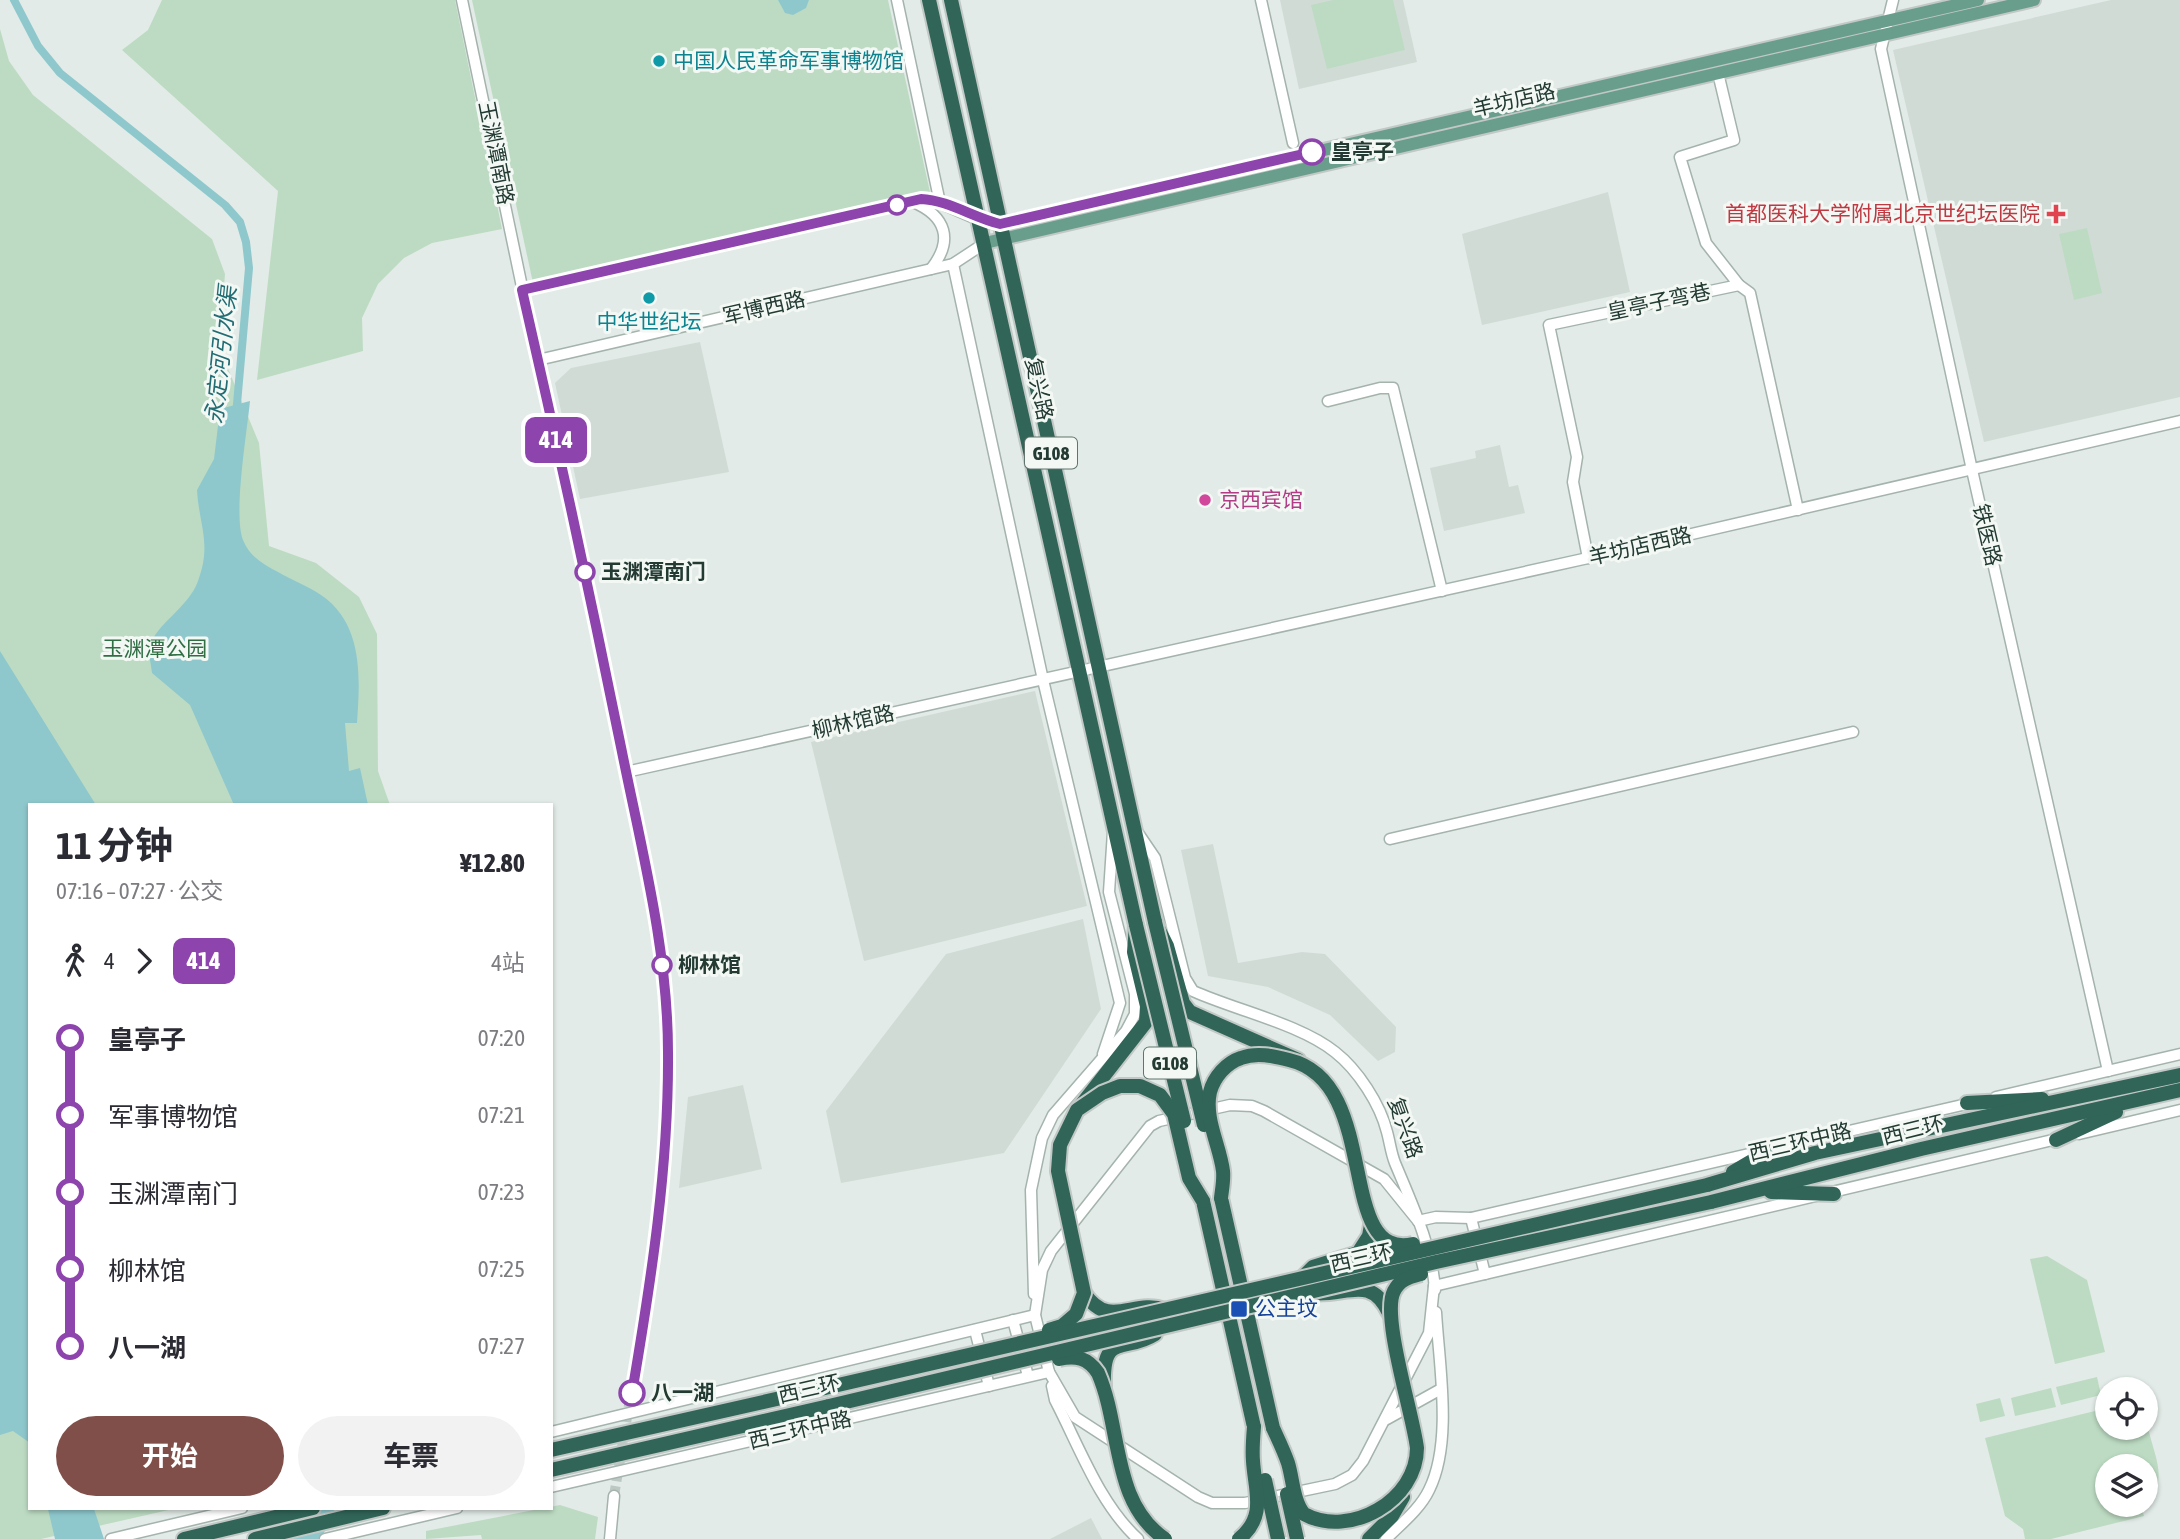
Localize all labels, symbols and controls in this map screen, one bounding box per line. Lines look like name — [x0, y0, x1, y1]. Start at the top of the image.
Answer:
place label: 中国人民革命军事博物馆 — [673, 48, 904, 72]
marker: 中国人民革命军事博物馆 — [651, 53, 667, 69]
street label: 羊坊店路 — [1470, 78, 1557, 120]
street label: 玉渊潭南路 — [475, 99, 519, 207]
marker: 皇亭子 — [1299, 139, 1325, 165]
place label: 皇亭子 — [1331, 139, 1394, 163]
unlabelled marker — [887, 195, 907, 215]
place label: 首都医科大学附属北京世纪坛医院 — [1725, 201, 2040, 225]
marker: 首都医科大学附属北京世纪坛医院 — [2046, 204, 2066, 224]
street label: 皇亭子弯巷 — [1605, 278, 1713, 324]
water label: 永定河引水渠 — [201, 282, 241, 425]
street label: 军博西路 — [720, 286, 807, 328]
marker: 中华世纪坛 — [641, 290, 657, 306]
place label: 中华世纪坛 — [597, 309, 702, 333]
street label: 复兴路 — [1022, 355, 1058, 422]
line badge: 414 — [516, 417, 596, 463]
text: 414 — [539, 426, 573, 453]
road number: G108 — [1025, 437, 1077, 468]
place label: 京西宾馆 — [1219, 487, 1303, 511]
marker: 京西宾馆 — [1197, 492, 1213, 508]
street label: 铁医路 — [1969, 501, 2007, 568]
street label: 羊坊店西路 — [1586, 522, 1694, 569]
place label: 玉渊潭南门 — [601, 559, 706, 583]
marker: 玉渊潭南门 — [575, 562, 595, 582]
park label: 玉渊潭公园 — [103, 636, 208, 660]
street label: 柳林馆路 — [809, 700, 896, 742]
text: 11 分钟 — [56, 824, 173, 867]
text: ¥12.80 — [460, 848, 525, 878]
text: 07:16 – 07:27 · 公交 — [56, 878, 223, 904]
icon: walk — [56, 942, 94, 980]
icon: forward — [125, 942, 163, 980]
text: 414 — [187, 947, 221, 974]
text: 4 — [104, 948, 115, 974]
text: 4站 — [491, 950, 525, 976]
place label: 柳林馆 — [678, 952, 741, 976]
marker: 柳林馆 — [652, 955, 672, 975]
text: 皇亭子 — [108, 1025, 186, 1055]
text: 07:20 — [478, 1025, 525, 1051]
road number: G108 — [1144, 1048, 1196, 1078]
street label: 复兴路 — [1384, 1094, 1428, 1161]
text: 军事博物馆 — [108, 1102, 238, 1132]
text: 07:21 — [478, 1102, 525, 1128]
street label: 西三环 — [1879, 1110, 1946, 1148]
street label: 西三环中路 — [1746, 1118, 1854, 1165]
text: 玉渊潭南门 — [108, 1179, 238, 1209]
text: 07:23 — [478, 1179, 525, 1205]
street label: 西三环 — [1327, 1238, 1394, 1276]
text: 柳林馆 — [108, 1256, 186, 1286]
text: 07:25 — [478, 1256, 525, 1282]
place label: 公主坟 — [1255, 1296, 1318, 1320]
marker: 公主坟 — [1229, 1299, 1249, 1319]
text: 八一湖 — [108, 1333, 186, 1363]
text: 07:27 — [478, 1333, 525, 1359]
street label: 西三环 — [775, 1369, 842, 1407]
map controls — [2095, 1377, 2158, 1517]
button: locate — [2095, 1377, 2158, 1440]
marker: 八一湖 — [619, 1380, 645, 1406]
place label: 八一湖 — [651, 1380, 714, 1404]
street label: 西三环中路 — [746, 1406, 854, 1453]
button: 开始 — [56, 1416, 284, 1496]
button: 车票 — [298, 1416, 525, 1496]
button: layers — [2095, 1454, 2158, 1517]

